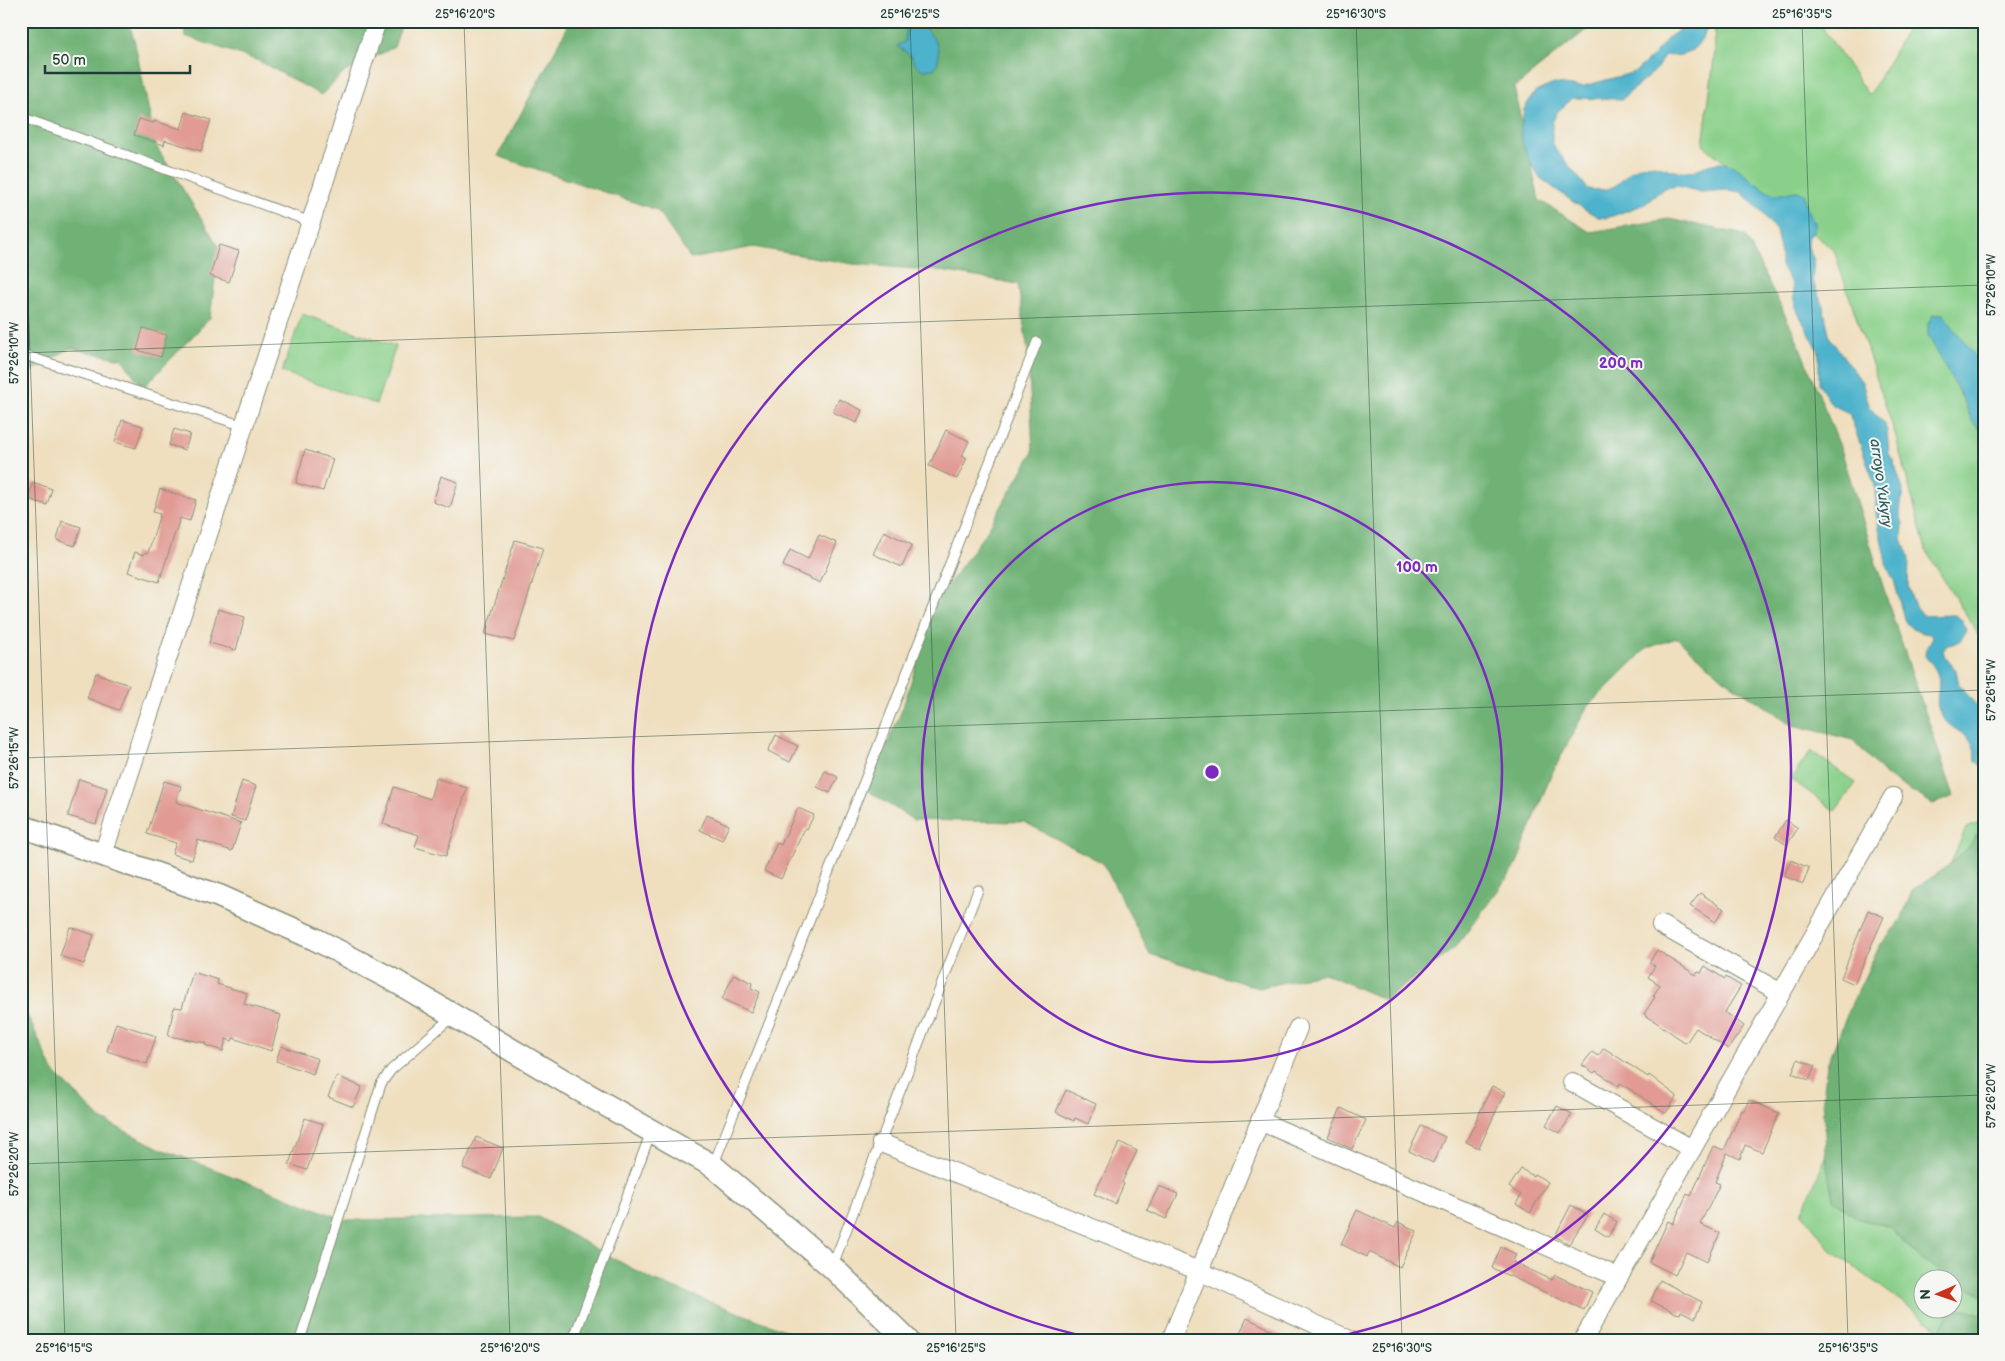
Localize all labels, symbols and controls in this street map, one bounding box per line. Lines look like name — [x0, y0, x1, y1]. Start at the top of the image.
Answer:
text: 25°16'20"S — [435, 7, 495, 22]
text: 25°16'25"S — [880, 7, 940, 22]
text: 25°16'30"S — [1326, 7, 1386, 22]
text: 25°16'35"S — [1772, 7, 1832, 22]
scale bar — [45, 42, 190, 74]
text: 50 m — [52, 51, 86, 70]
text: 57°26'10"W — [1984, 254, 1999, 316]
text: 57°26'10"W — [7, 322, 22, 384]
text: 200 m — [1599, 354, 1643, 373]
water label: arroyo Yukyry — [1865, 437, 1897, 530]
text: 100 m — [1396, 558, 1438, 577]
text: 57°26'15"W — [1984, 659, 1999, 721]
text: 57°26'15"W — [7, 727, 22, 789]
centre of rings — [1203, 763, 1221, 781]
text: 57°26'20"W — [1984, 1063, 1999, 1128]
text: 57°26'20"W — [7, 1131, 22, 1196]
north arrow — [1912, 1268, 1962, 1318]
text: N — [1917, 1289, 1934, 1300]
text: 25°16'15"S — [35, 1341, 93, 1356]
text: 25°16'20"S — [480, 1341, 540, 1356]
text: 25°16'25"S — [926, 1341, 986, 1356]
text: 25°16'30"S — [1372, 1341, 1432, 1356]
text: 25°16'35"S — [1818, 1341, 1878, 1356]

